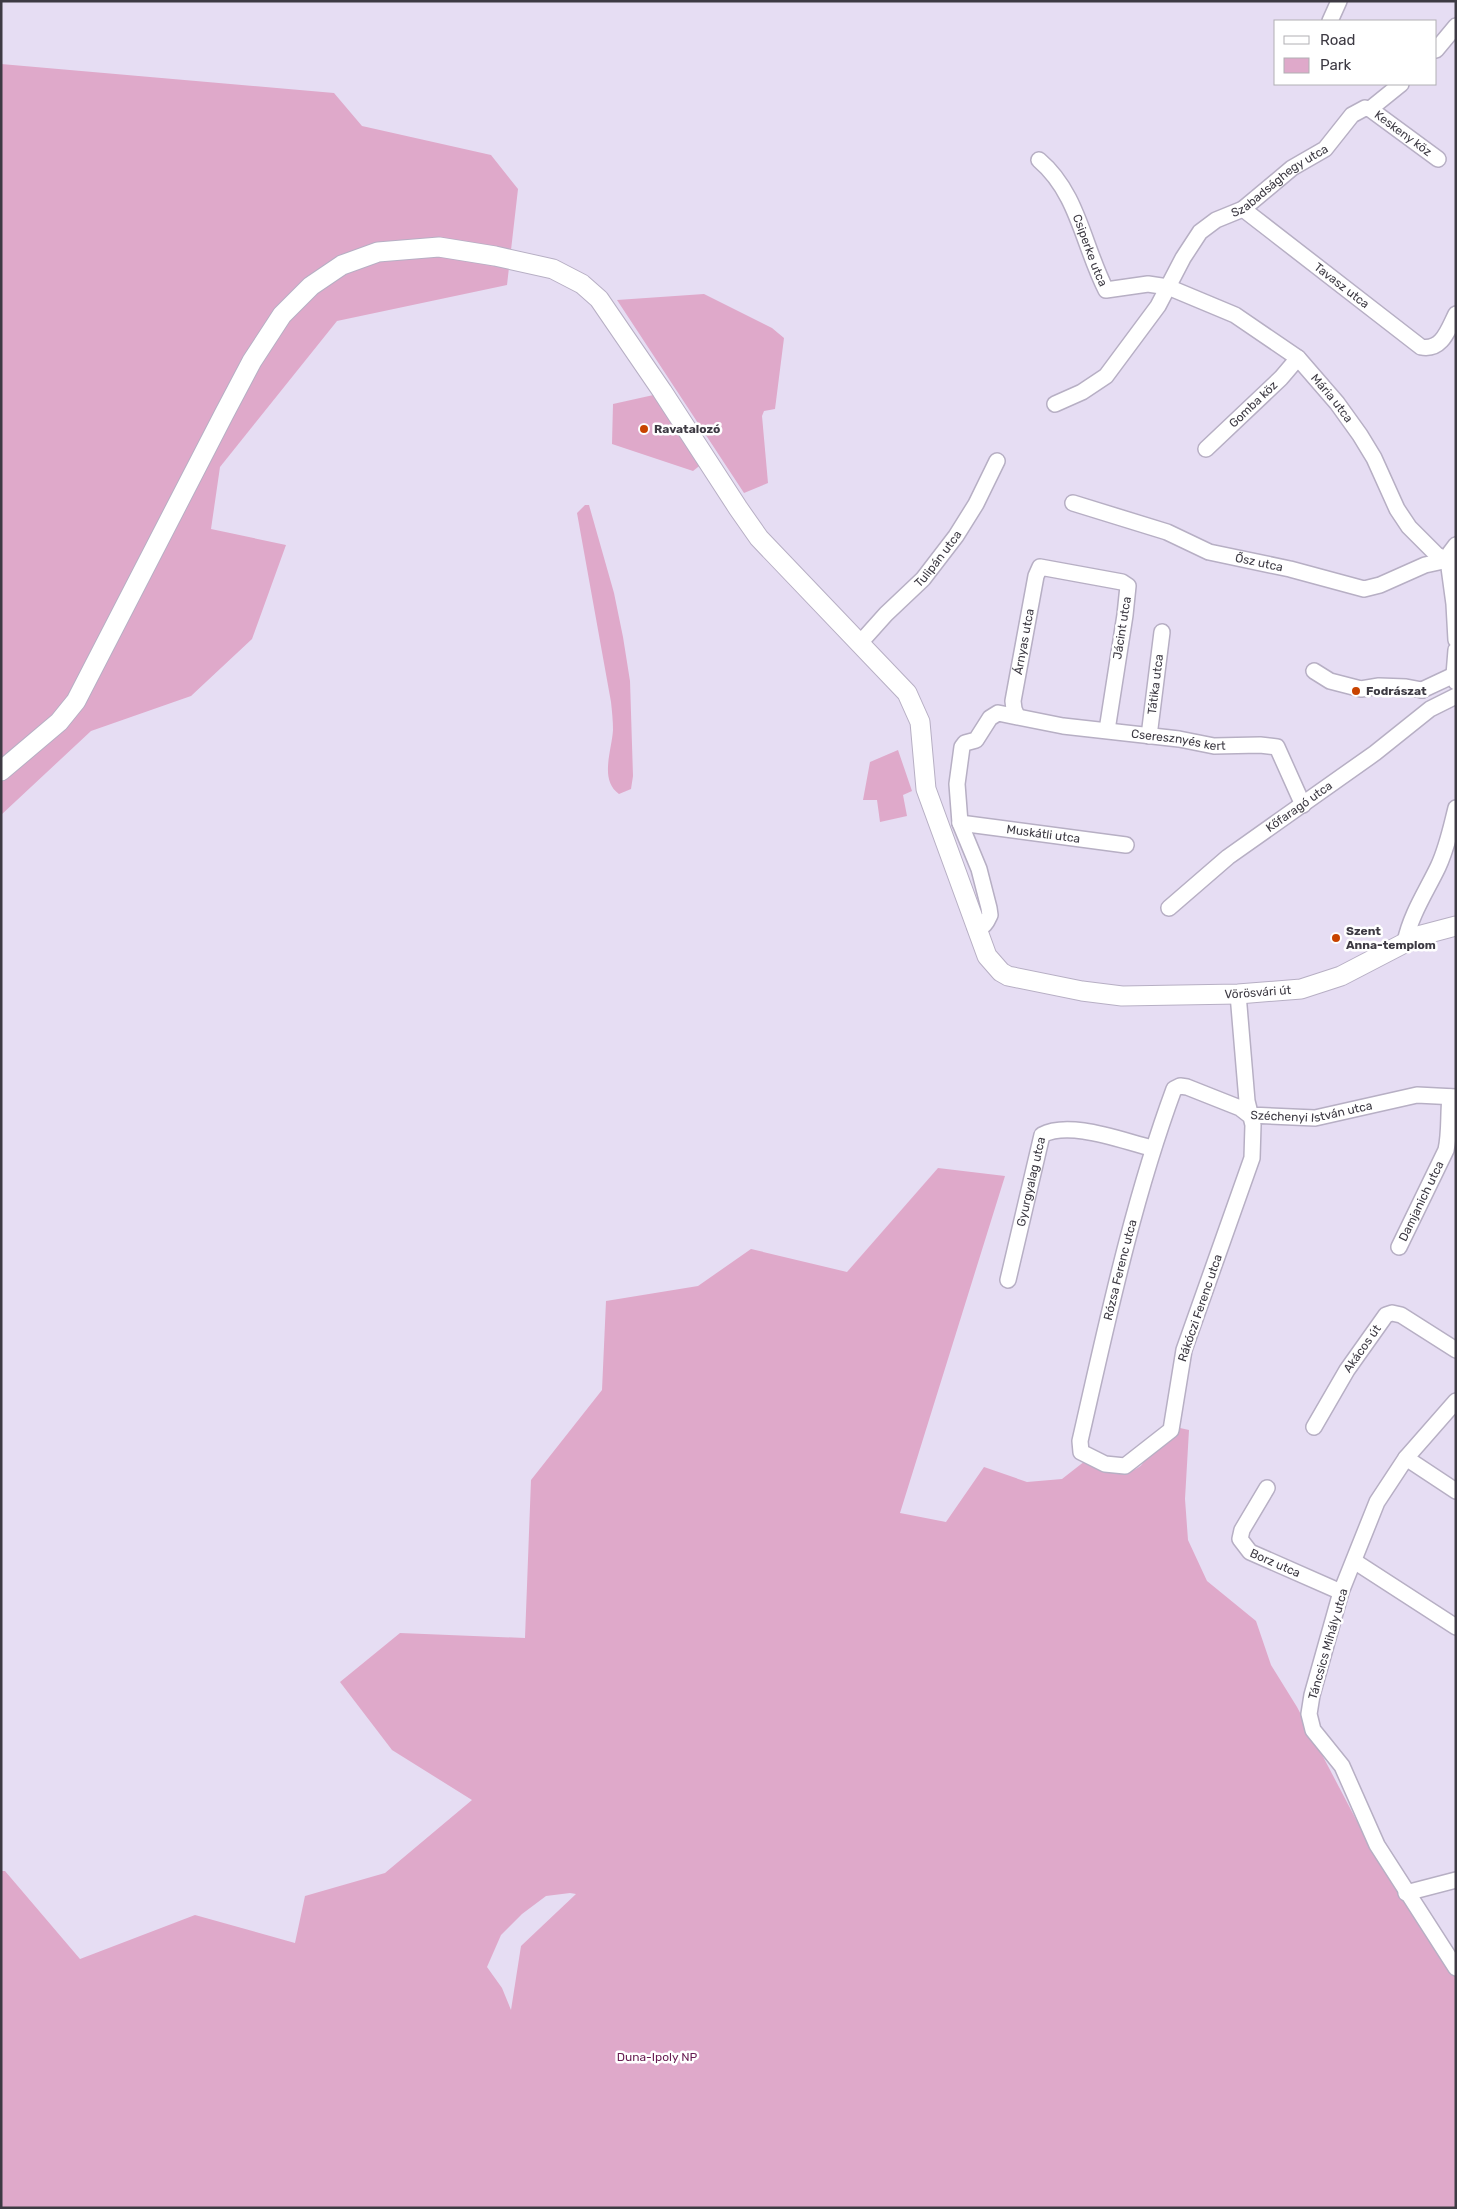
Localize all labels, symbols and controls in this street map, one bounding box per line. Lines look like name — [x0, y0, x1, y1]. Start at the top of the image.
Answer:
legend — [1274, 20, 1437, 85]
text: Road — [1320, 31, 1356, 49]
text: Park — [1320, 56, 1351, 74]
street label: Keskeny köz — [1372, 108, 1434, 159]
street label: Szabadsághegy utca — [1229, 142, 1331, 220]
street label: Csiperke utca — [1070, 212, 1110, 289]
street label: Tavasz utca — [1312, 260, 1372, 311]
street label: Mária utca — [1308, 371, 1356, 425]
street label: Gomba köz — [1226, 378, 1280, 430]
place label: Ravatalozó — [654, 422, 720, 436]
marker: Ravatalozó — [638, 423, 650, 435]
street label: Tulipán utca — [912, 528, 965, 590]
street label: Ősz utca — [1234, 551, 1284, 574]
street label: Jácint utca — [1110, 595, 1134, 661]
street label: Árnyas utca — [1011, 607, 1037, 676]
street label: Tátika utca — [1145, 653, 1166, 715]
place label: Fodrászat — [1366, 684, 1427, 698]
marker: Fodrászat — [1350, 685, 1362, 697]
street label: Cseresznyés kert — [1130, 727, 1226, 753]
street label: Kőfaragó utca — [1263, 778, 1335, 835]
street label: Muskátli utca — [1006, 822, 1081, 846]
place label: Szent Anna-templom — [1346, 924, 1436, 952]
marker: Szent Anna-templom — [1330, 932, 1342, 944]
street label: Vörösvári út — [1224, 983, 1292, 1001]
street label: Széchenyi István utca — [1250, 1098, 1374, 1125]
street label: Gyurgyalag utca — [1014, 1136, 1048, 1228]
street label: Damjanich utca — [1396, 1159, 1447, 1244]
street label: Rózsa Ferenc utca — [1101, 1218, 1140, 1322]
street label: Rákóczi Ferenc utca — [1175, 1252, 1225, 1364]
street label: Akácos út — [1340, 1322, 1384, 1375]
street label: Borz utca — [1248, 1546, 1303, 1580]
street label: Táncsics Mihály utca — [1305, 1587, 1351, 1701]
park label: Duna-Ipoly NP — [617, 2050, 698, 2064]

